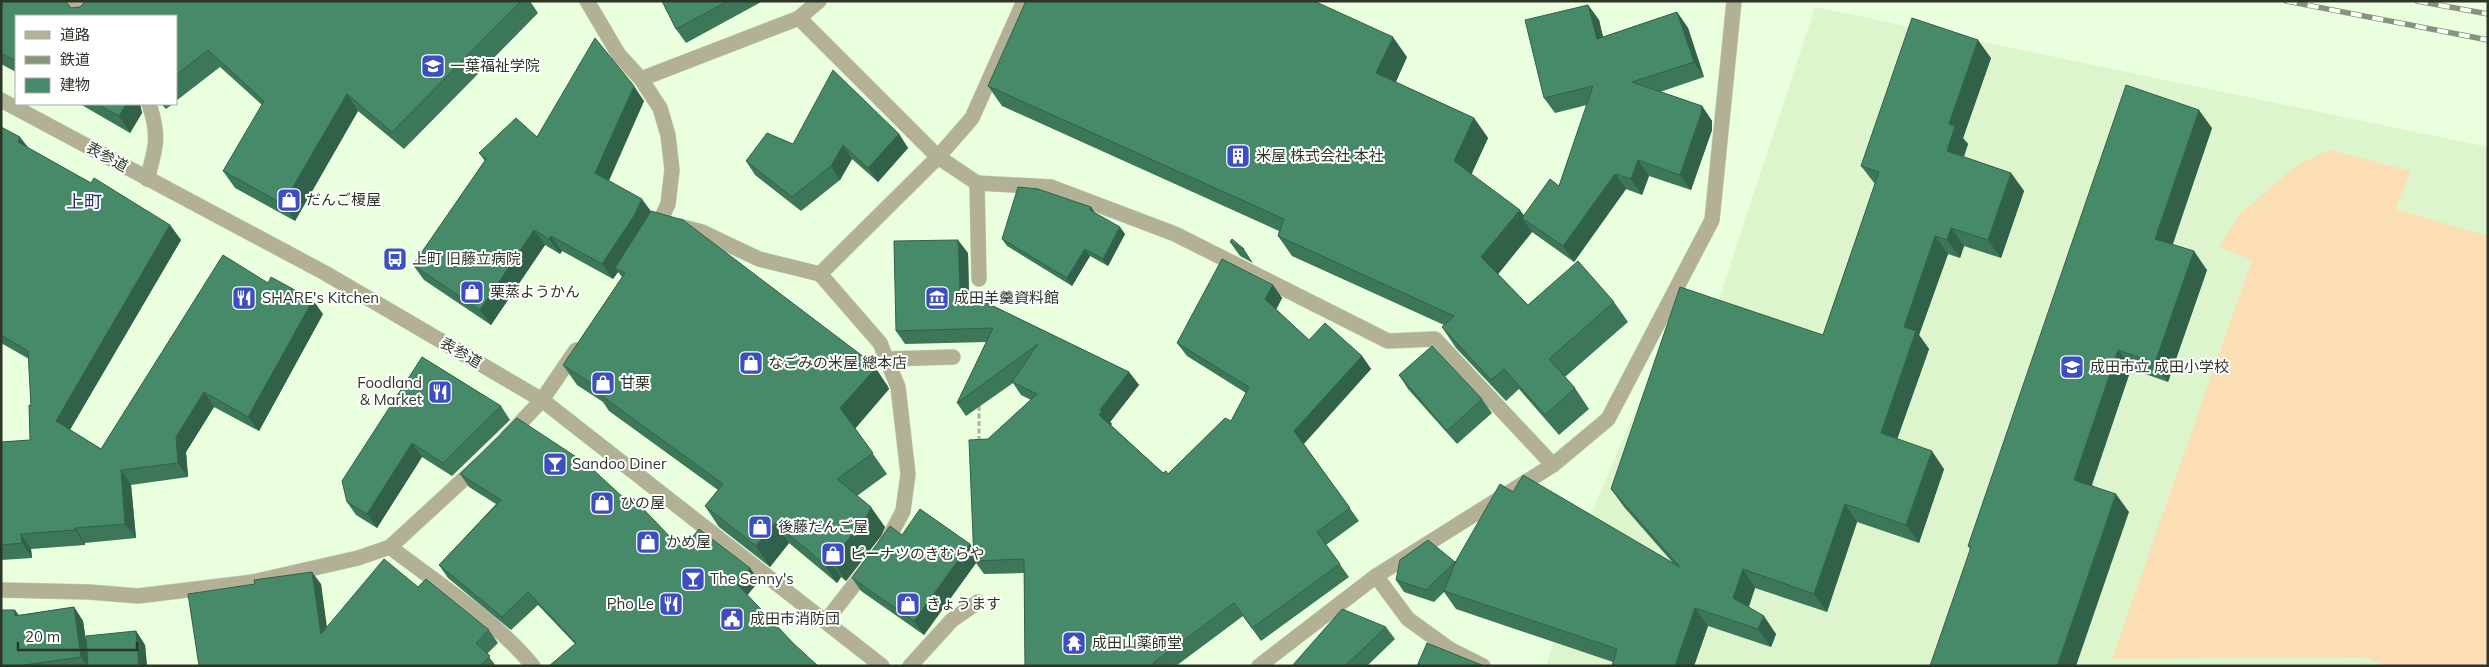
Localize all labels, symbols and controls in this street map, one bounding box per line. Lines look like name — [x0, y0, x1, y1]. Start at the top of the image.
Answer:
legend — [15, 15, 178, 105]
text: 道路 — [60, 25, 90, 44]
text: 鉄道 — [60, 50, 90, 69]
school or university icon: 一葉福祉学院 — [420, 53, 446, 79]
place label: 一葉福祉学院 — [450, 56, 540, 75]
text: 建物 — [60, 75, 90, 94]
street label: 表参道 — [83, 137, 132, 176]
building icon: 米屋 株式会社 本社 — [1225, 143, 1251, 169]
place label: 米屋 株式会社 本社 — [1256, 146, 1384, 165]
shop icon: だんご榎屋 — [276, 187, 302, 213]
district label: 上町 — [66, 190, 102, 213]
place label: だんご榎屋 — [306, 190, 381, 209]
bus stop icon: 上町 旧藤立病院 — [382, 246, 408, 272]
place label: 上町 旧藤立病院 — [412, 249, 521, 268]
shop icon: 栗蒸ようかん — [459, 279, 485, 305]
place label: 栗蒸ようかん — [490, 282, 580, 301]
restaurant icon: SHARE's Kitchen — [231, 285, 257, 311]
museum icon: 成田羊羹資料館 — [924, 285, 950, 311]
place label: SHARE's Kitchen — [262, 288, 379, 307]
place label: 成田羊羹資料館 — [954, 288, 1059, 307]
street label: 表参道 — [437, 333, 485, 372]
shop icon: なごみの米屋 總本店 — [738, 350, 764, 376]
place label: なごみの米屋 總本店 — [768, 353, 907, 372]
school or university icon: 成田市立 成田小学校 — [2059, 354, 2085, 380]
place label: 成田市立 成田小学校 — [2090, 357, 2229, 376]
shop icon: 甘栗 — [590, 370, 616, 396]
place label: Foodland & Market — [357, 373, 422, 409]
place label: 甘栗 — [620, 373, 650, 392]
restaurant icon: Foodland & Market — [427, 379, 453, 405]
bar icon: Sandoo Diner — [542, 451, 568, 477]
place label: Sandoo Diner — [572, 454, 667, 473]
shop icon: ひの屋 — [589, 490, 615, 516]
place label: ひの屋 — [620, 493, 665, 512]
shop icon: 後藤だんご屋 — [747, 514, 773, 540]
place label: 後藤だんご屋 — [778, 517, 868, 536]
shop icon: かめ屋 — [635, 529, 661, 555]
place label: かめ屋 — [666, 532, 711, 551]
shop icon: ピーナツのきむらや — [820, 541, 846, 567]
place label: ピーナツのきむらや — [850, 544, 985, 563]
bar icon: The Senny's — [680, 566, 706, 592]
place label: The Senny's — [710, 569, 794, 588]
restaurant icon: Pho Le — [658, 591, 684, 617]
shop icon: きょうます — [895, 591, 921, 617]
place label: Pho Le — [607, 594, 654, 613]
place label: きょうます — [926, 594, 1001, 613]
public building icon: 成田市消防団 — [719, 606, 745, 632]
place label: 成田市消防団 — [750, 609, 840, 628]
scale bar — [18, 620, 136, 652]
text: 20 m — [25, 627, 60, 646]
temple icon: 成田山薬師堂 — [1061, 630, 1087, 656]
place label: 成田山薬師堂 — [1092, 633, 1182, 652]

